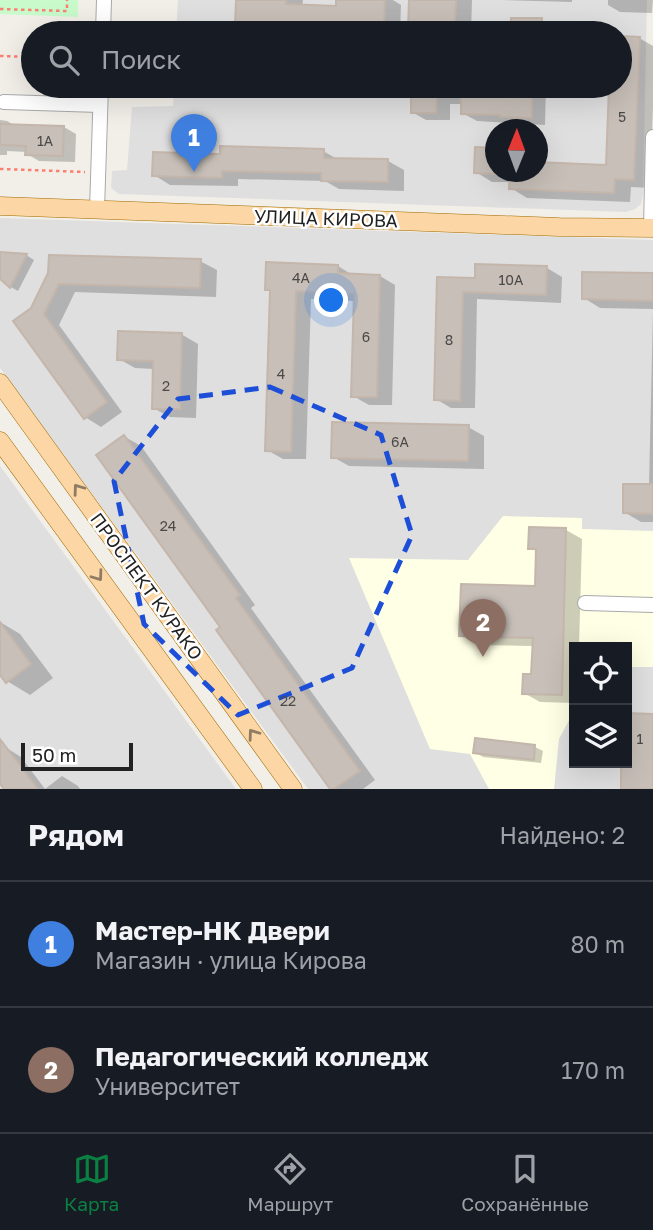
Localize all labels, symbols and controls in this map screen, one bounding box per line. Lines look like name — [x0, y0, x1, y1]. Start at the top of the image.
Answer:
search box — [21, 21, 632, 98]
icon: search — [45, 41, 83, 79]
text: Поиск — [101, 44, 181, 75]
house number: 5 — [618, 108, 626, 125]
pin: 1 — [171, 114, 217, 172]
north arrow — [485, 119, 548, 182]
house number: 1А — [37, 132, 54, 149]
street label: УЛИЦА КИРОВА — [254, 205, 398, 231]
house number: 4А — [292, 269, 311, 286]
house number: 10А — [499, 271, 524, 288]
your location — [314, 283, 348, 317]
house number: 6 — [362, 328, 370, 345]
house number: 8 — [445, 331, 453, 348]
house number: 4 — [277, 365, 285, 382]
house number: 2 — [162, 377, 170, 394]
house number: 6А — [391, 433, 410, 450]
one-way arrow — [74, 484, 86, 497]
street label: ПРОСПЕКТ КУРАКО — [86, 508, 208, 664]
house number: 24 — [160, 517, 176, 534]
one-way arrow — [90, 568, 102, 580]
pin: 2 — [460, 599, 506, 657]
map controls — [569, 642, 632, 768]
button: locate — [569, 642, 632, 705]
house number: 22 — [280, 692, 296, 709]
button: layers — [569, 705, 632, 768]
one-way arrow — [249, 729, 261, 742]
house number: 1 — [637, 730, 644, 747]
scale bar — [21, 740, 133, 772]
text: 50 m — [32, 743, 76, 766]
text: Рядом — [28, 817, 124, 853]
text: Найдено: 2 — [499, 821, 625, 849]
text: Мастер-НК Двери — [95, 915, 330, 946]
text: 1 — [45, 930, 57, 958]
text: 80 m — [571, 930, 625, 958]
text: Магазин · улица Кирова — [95, 946, 367, 974]
text: Педагогический колледж — [95, 1041, 429, 1072]
text: 2 — [44, 1056, 58, 1084]
text: 170 m — [561, 1056, 625, 1084]
text: Университет — [95, 1072, 240, 1100]
tab: Карта — [64, 1150, 119, 1215]
tab: Маршрут — [247, 1150, 333, 1215]
tab: Сохранённые — [461, 1150, 589, 1215]

